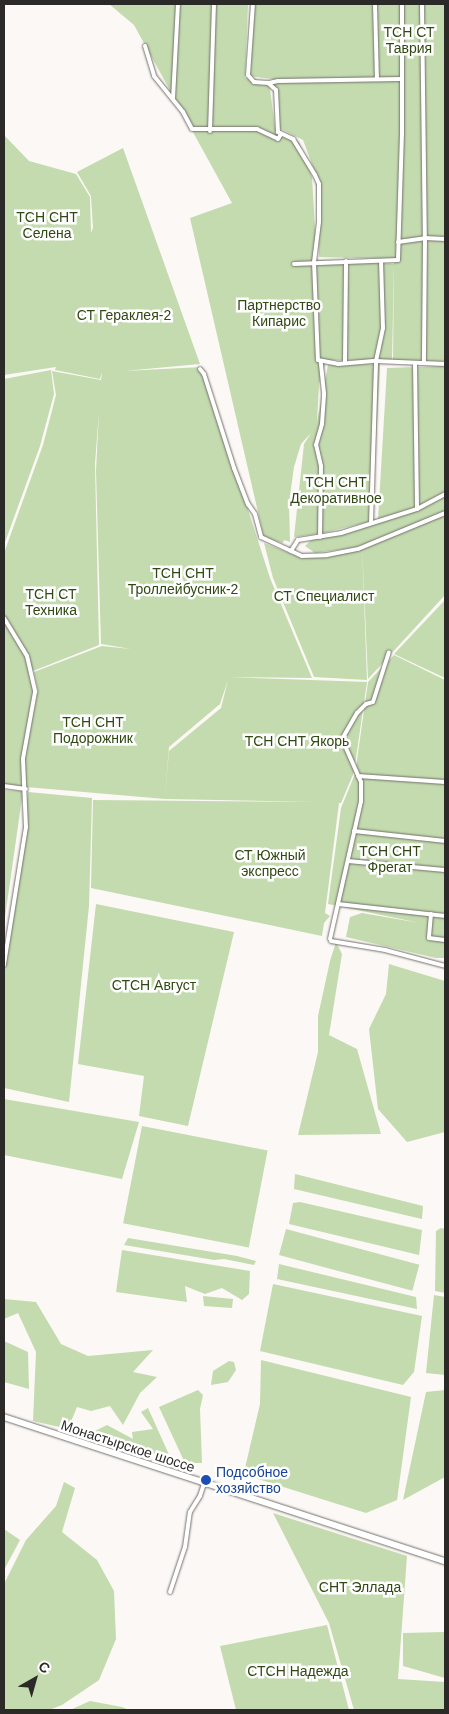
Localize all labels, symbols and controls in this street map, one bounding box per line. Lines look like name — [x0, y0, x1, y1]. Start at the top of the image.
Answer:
park label: ТСН СТ Таврия — [384, 24, 434, 56]
park label: ТСН СНТ Селена — [16, 209, 78, 242]
park label: Партнерство Кипарис — [237, 297, 321, 330]
park label: СТ Гераклея-2 — [77, 307, 171, 323]
park label: ТСН СНТ Декоративное — [290, 474, 382, 507]
park label: ТСН СНТ Троллейбусник-2 — [128, 565, 238, 598]
park label: ТСН СТ Техника — [25, 586, 77, 618]
park label: СТ Специалист — [274, 588, 374, 604]
park label: ТСН СНТ Подорожник — [53, 714, 133, 746]
park label: ТСН СНТ Якорь — [245, 733, 349, 749]
park label: ТСН СНТ Фрегат — [359, 843, 421, 876]
park label: СТ Южный экспресс — [234, 847, 306, 880]
park label: СТСН Август — [112, 977, 196, 993]
street label: Монастырское шоссе — [59, 1416, 197, 1476]
place label: Подсобное хозяйство — [216, 1464, 288, 1496]
marker: Подсобное хозяйство — [200, 1474, 212, 1486]
park label: СНТ Эллада — [319, 1579, 401, 1595]
north arrow — [10, 1654, 60, 1704]
text: С — [35, 1658, 53, 1677]
park label: СТСН Надежда — [247, 1663, 349, 1679]

